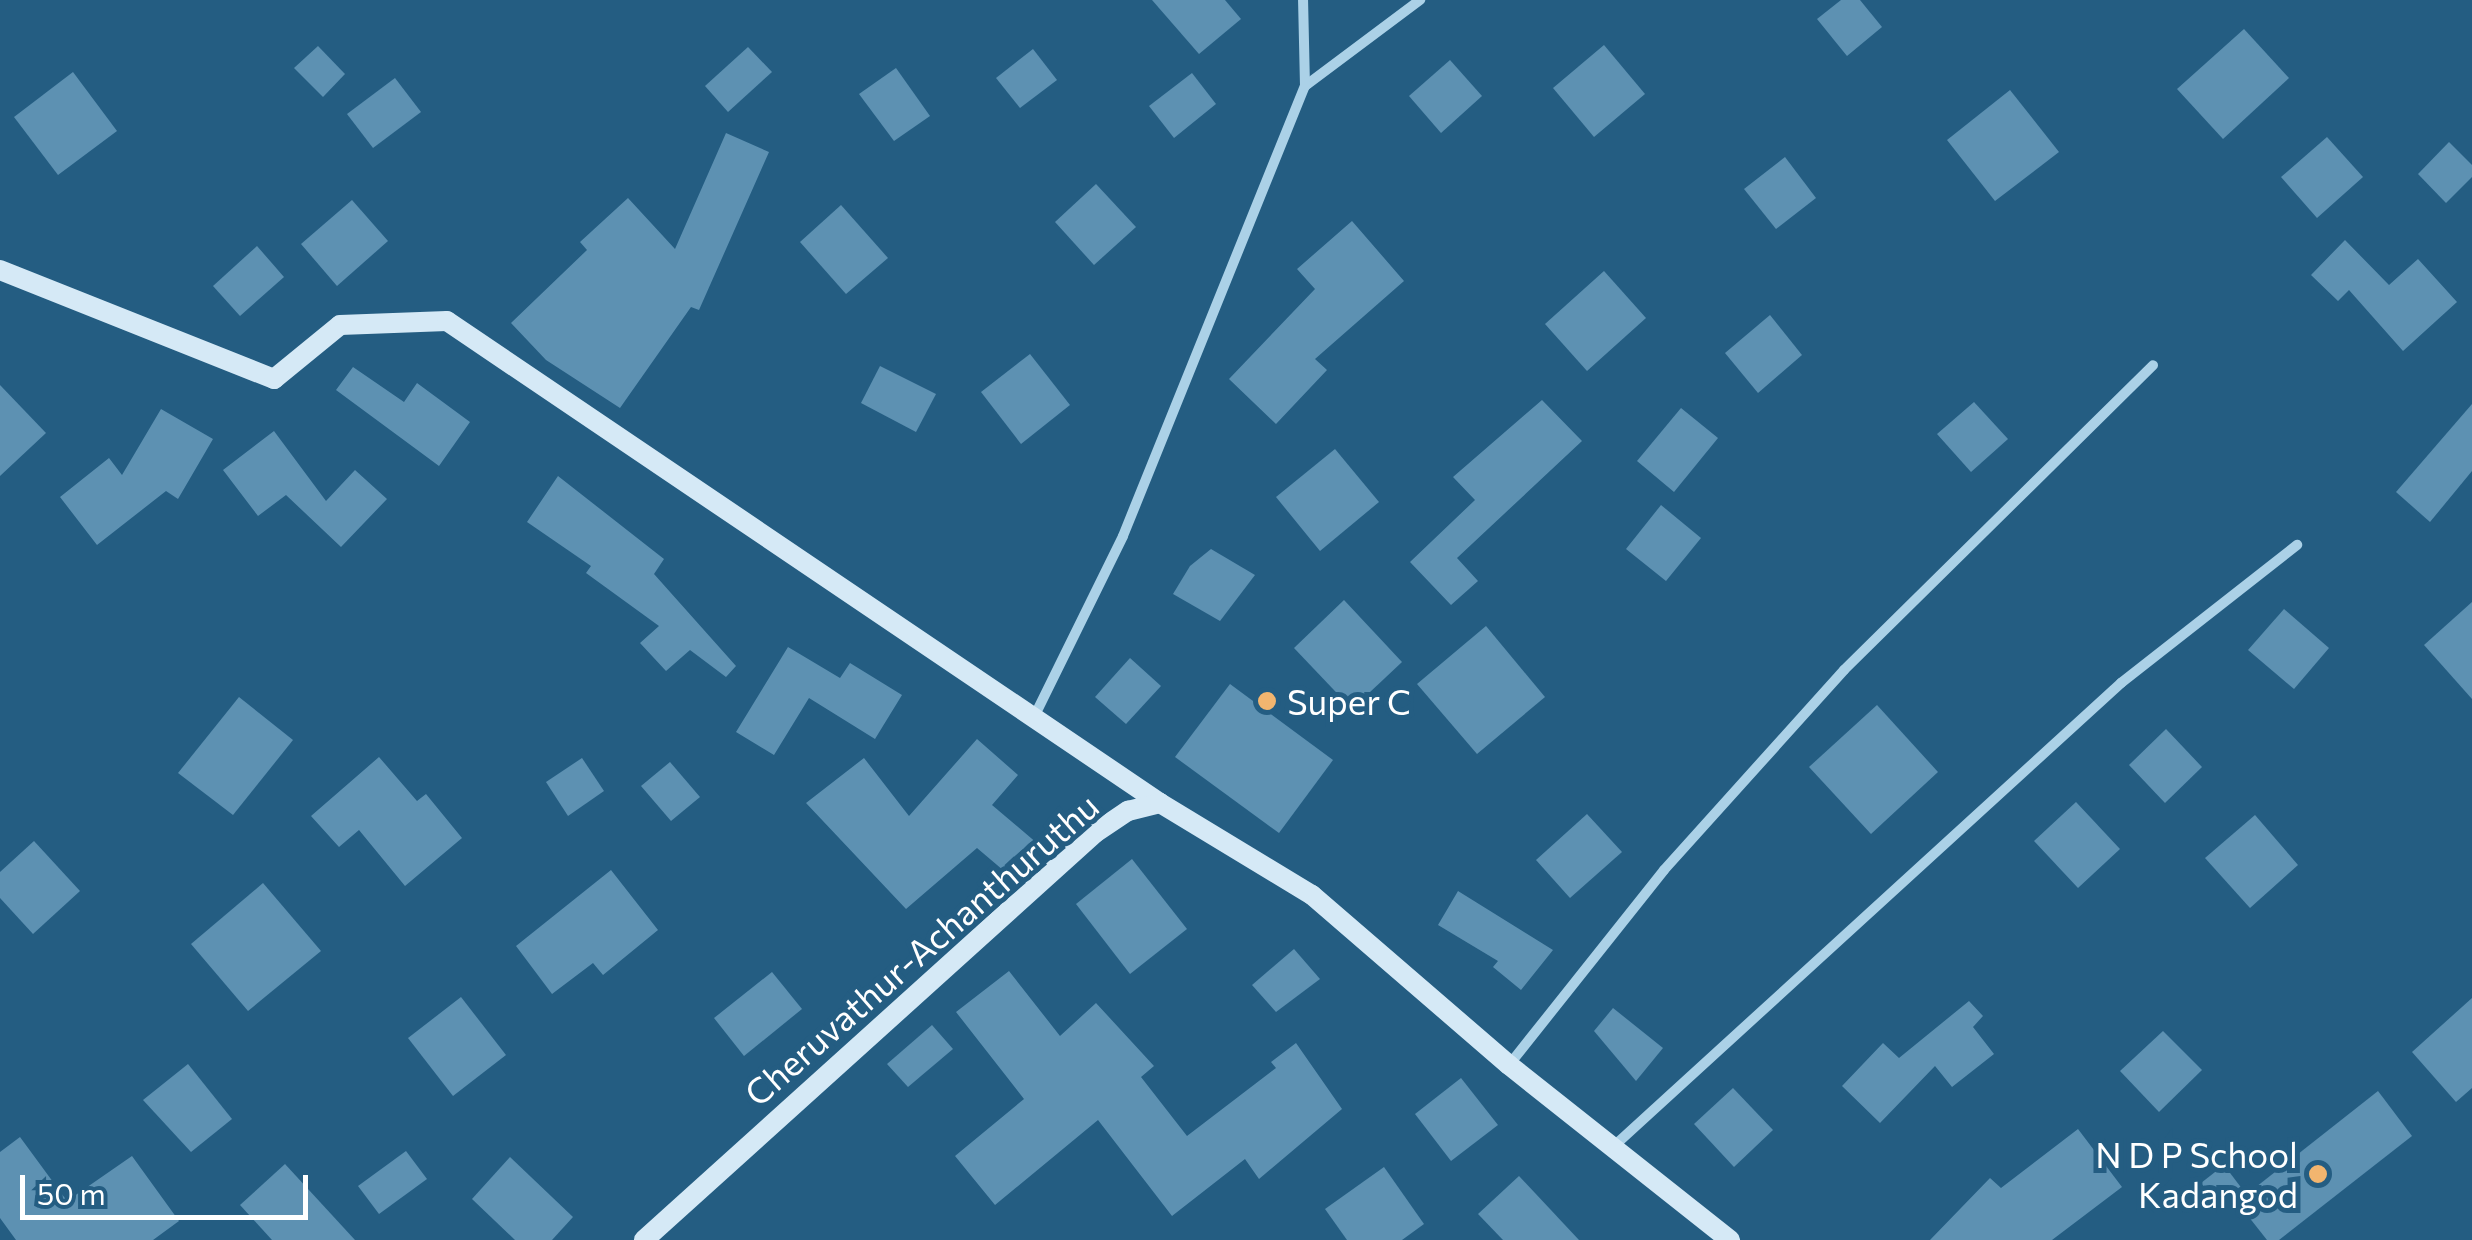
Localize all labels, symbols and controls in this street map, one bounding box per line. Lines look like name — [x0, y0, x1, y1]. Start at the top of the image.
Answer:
place label: Super C — [1287, 680, 1411, 722]
marker: Super C — [1256, 690, 1278, 712]
street label: Cheruvathur-Achanthuruthu — [736, 784, 1106, 1114]
place label: N D P School Kadangod — [2095, 1133, 2298, 1215]
scale bar — [25, 1155, 312, 1217]
marker: N D P School Kadangod — [2307, 1163, 2329, 1185]
text: 50 m — [37, 1174, 106, 1211]

